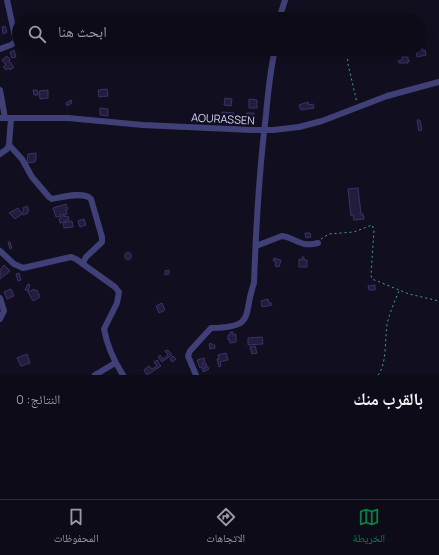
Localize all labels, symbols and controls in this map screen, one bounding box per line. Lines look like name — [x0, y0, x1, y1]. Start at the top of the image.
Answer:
search box — [12, 12, 427, 56]
text: ابحث هنا — [58, 21, 107, 42]
icon: search — [26, 23, 48, 45]
street label: AOURASSEN — [191, 109, 255, 128]
text: بالقرب منك — [353, 387, 423, 410]
text: النتائج: 0 — [16, 390, 60, 408]
tab: المحفوظات — [54, 506, 99, 549]
tab: الاتجاهات — [206, 506, 245, 549]
tab: الخريطة — [353, 506, 385, 549]

